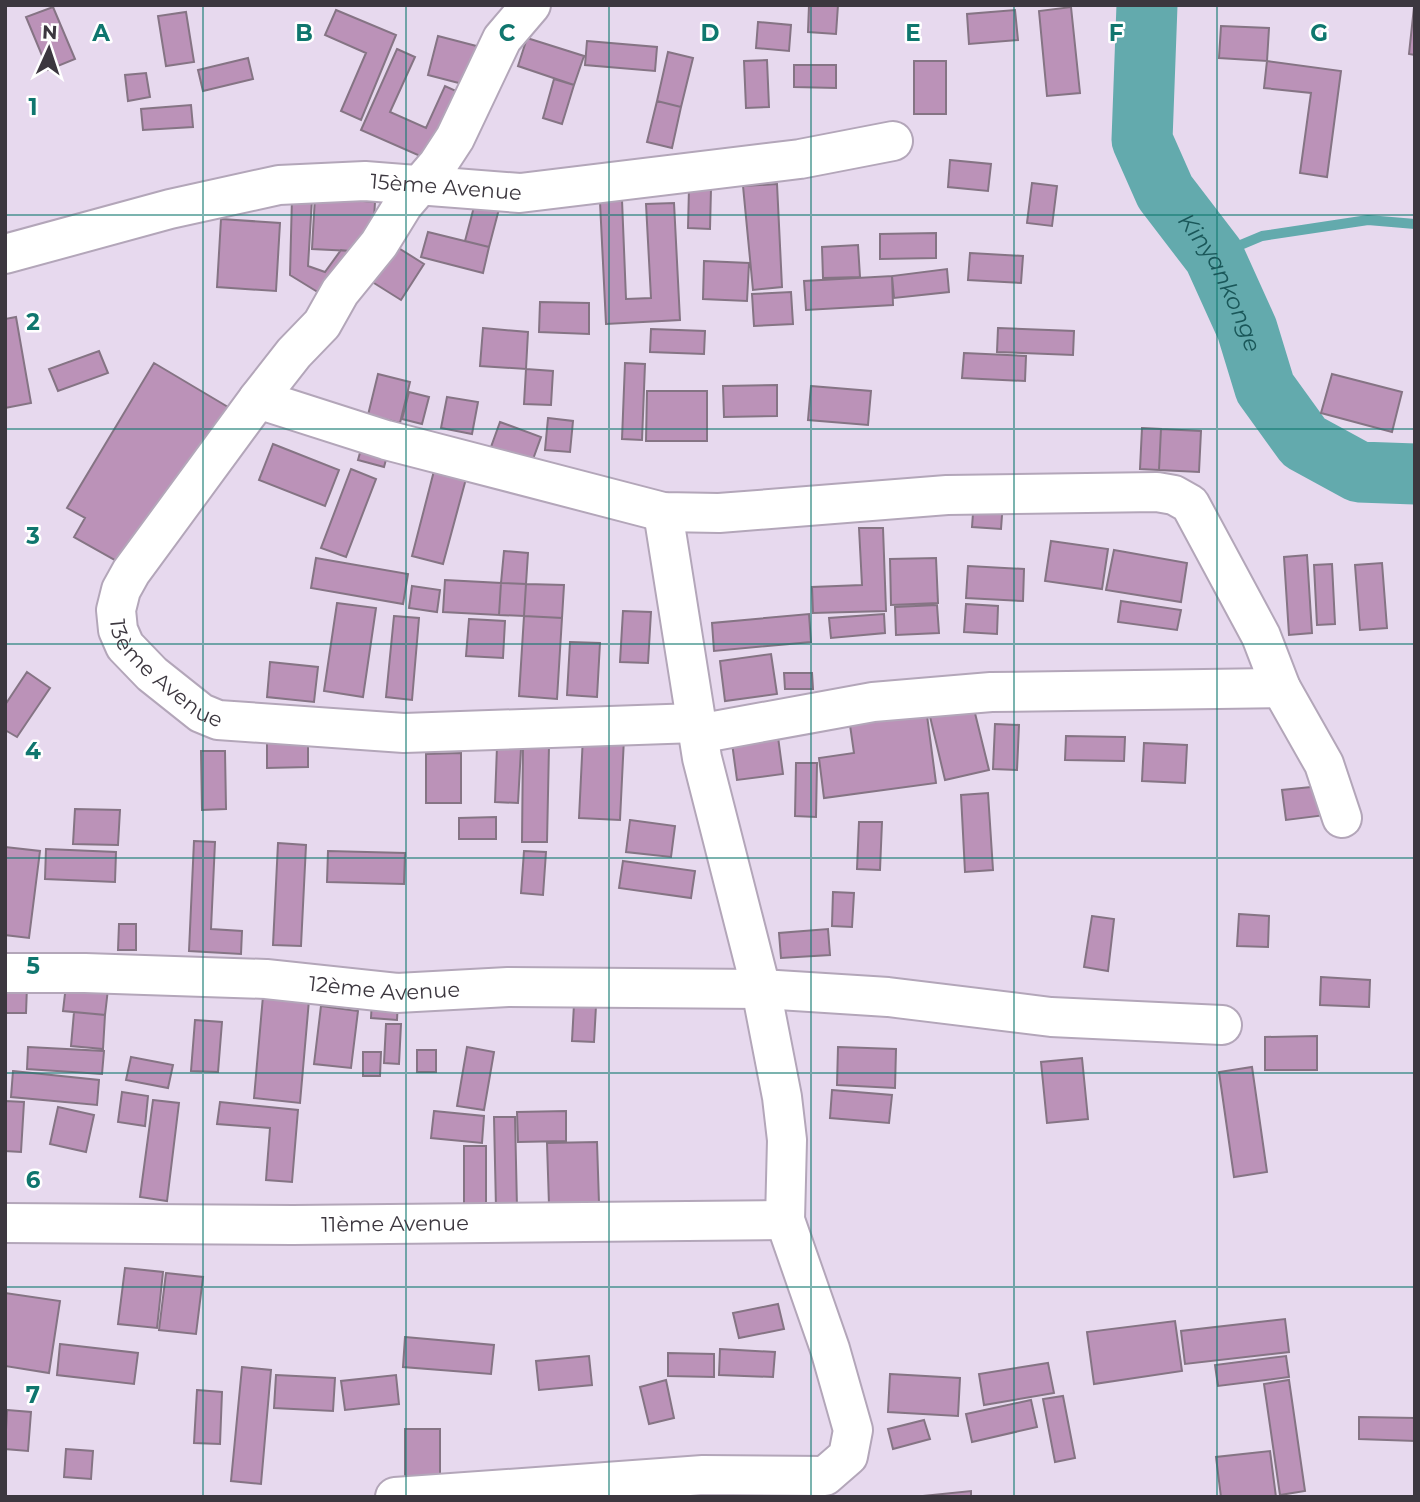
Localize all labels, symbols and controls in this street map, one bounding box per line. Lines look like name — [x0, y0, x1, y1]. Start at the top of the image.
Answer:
north arrow — [14, 14, 84, 84]
text: A — [91, 19, 110, 47]
text: B — [295, 19, 313, 47]
text: C — [499, 19, 516, 47]
text: D — [701, 19, 720, 47]
text: E — [905, 19, 921, 47]
text: F — [1109, 19, 1124, 47]
text: G — [1310, 19, 1328, 47]
text: N — [42, 21, 58, 44]
text: 1 — [28, 93, 38, 121]
street label: 15ème Avenue — [369, 168, 523, 205]
water label: Kinyankonge — [1172, 207, 1267, 355]
text: 2 — [26, 308, 40, 336]
text: 3 — [25, 522, 40, 550]
street label: 13ème Avenue — [105, 618, 226, 732]
text: 4 — [25, 737, 41, 765]
text: 5 — [26, 952, 40, 980]
street label: 12ème Avenue — [307, 971, 461, 1005]
text: 6 — [26, 1166, 41, 1194]
street label: 11ème Avenue — [321, 1210, 469, 1237]
text: 7 — [26, 1381, 40, 1409]

